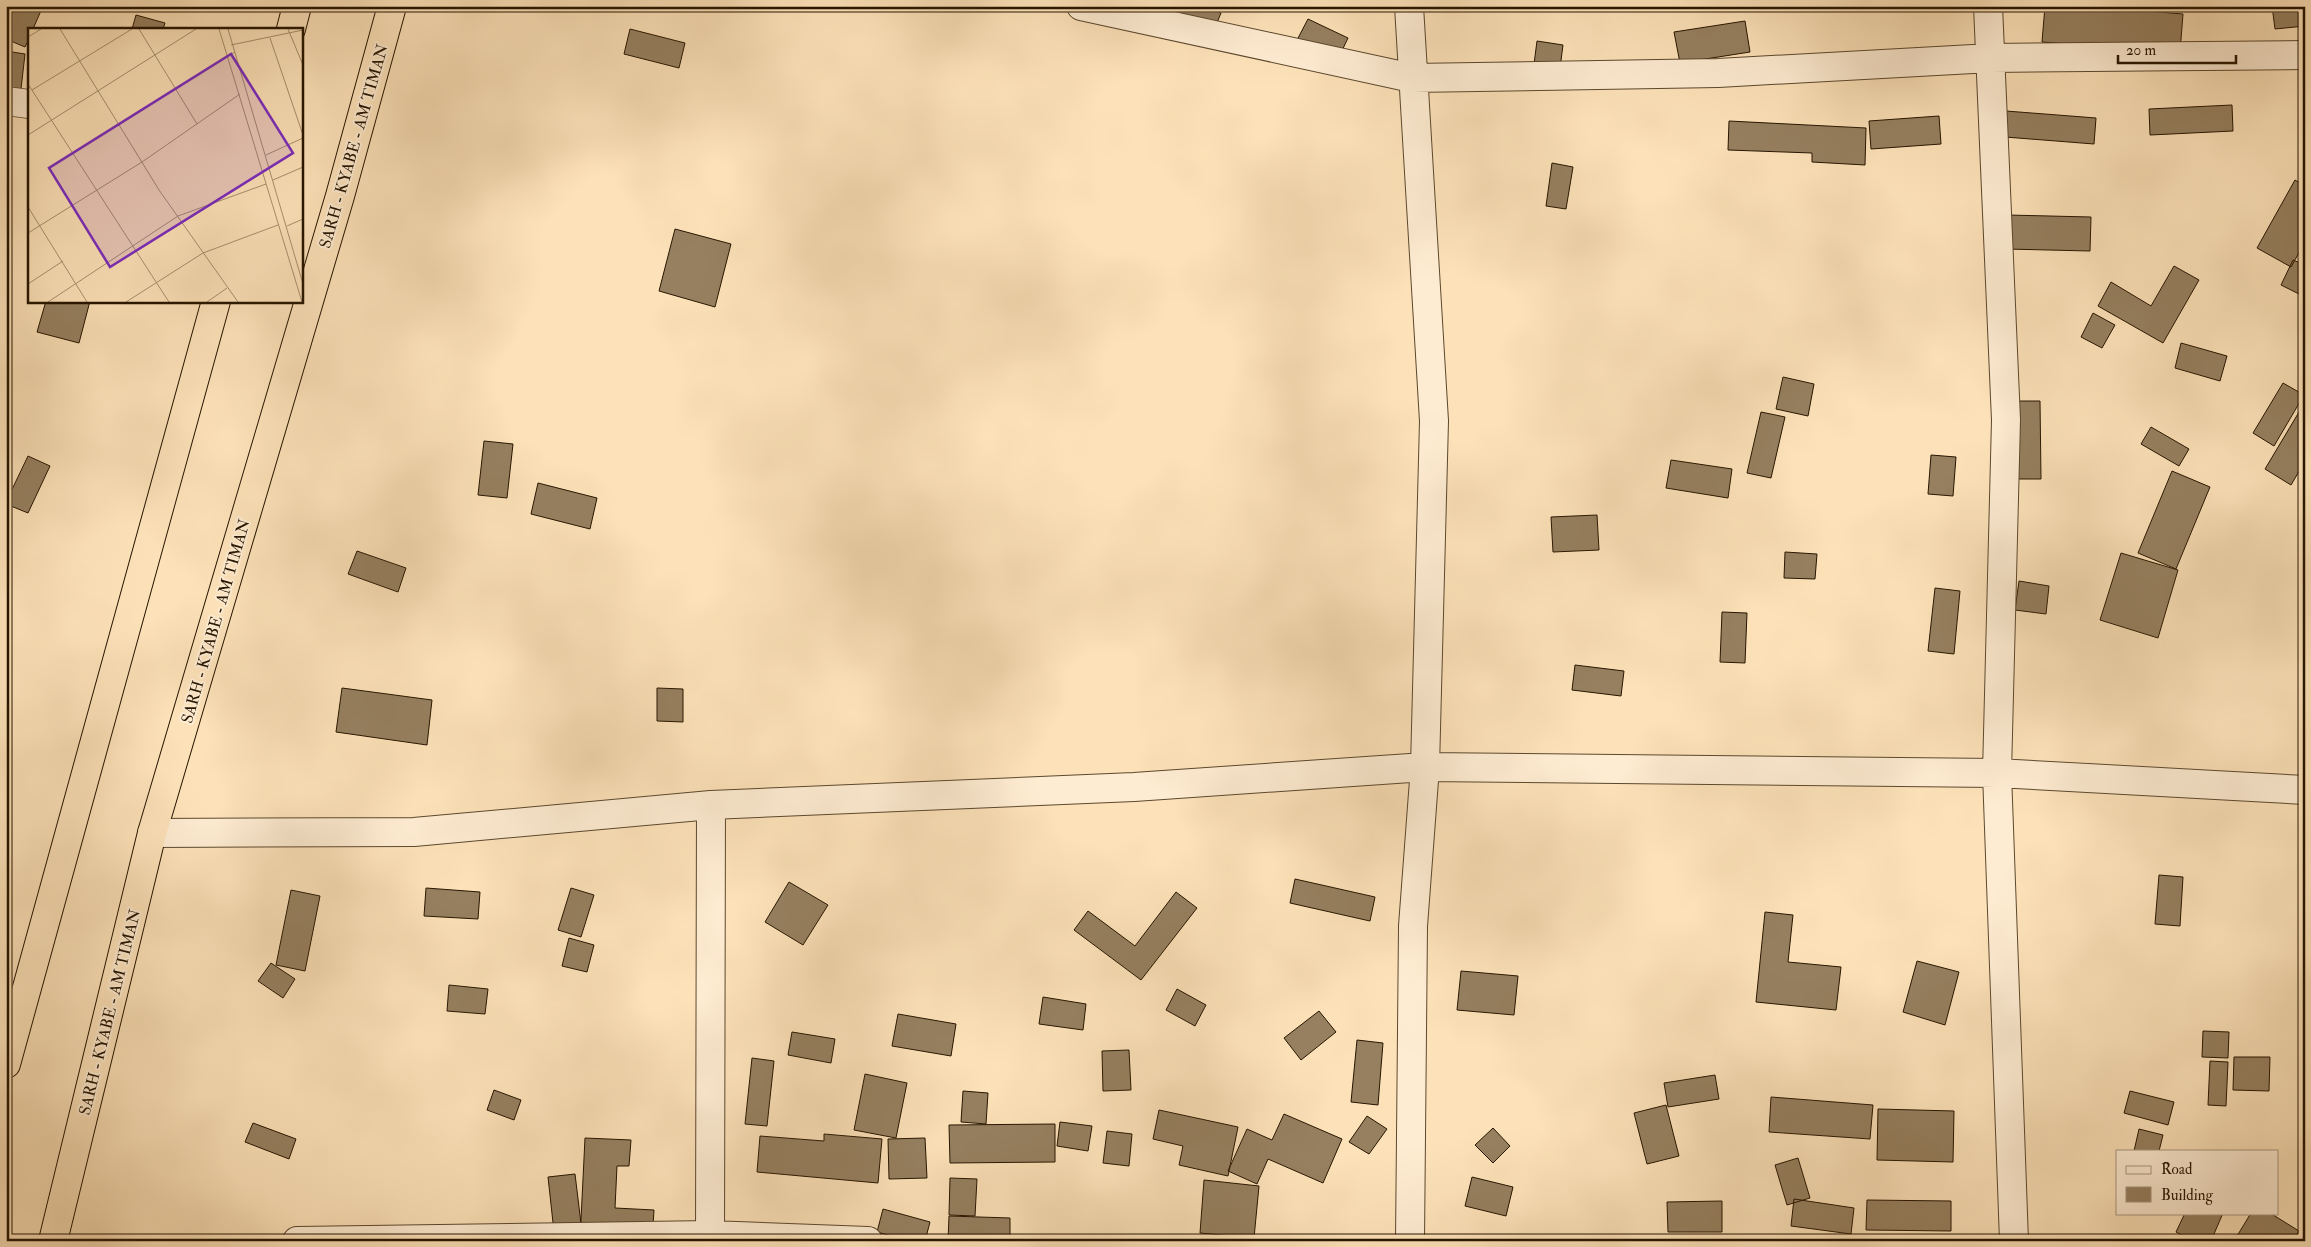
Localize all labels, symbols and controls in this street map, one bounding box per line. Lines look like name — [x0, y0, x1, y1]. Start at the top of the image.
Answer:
inset map — [28, 28, 302, 302]
scale bar — [2118, 32, 2236, 64]
street label: SARH - KYABE - AM TIMAN — [315, 41, 393, 251]
text: 20 m — [2126, 41, 2156, 60]
street label: SARH - KYABE - AM TIMAN — [177, 516, 255, 726]
street label: SARH - KYABE - AM TIMAN — [75, 907, 145, 1117]
legend — [2116, 1150, 2278, 1214]
text: Road — [2161, 1160, 2193, 1179]
text: Building — [2161, 1186, 2213, 1205]

